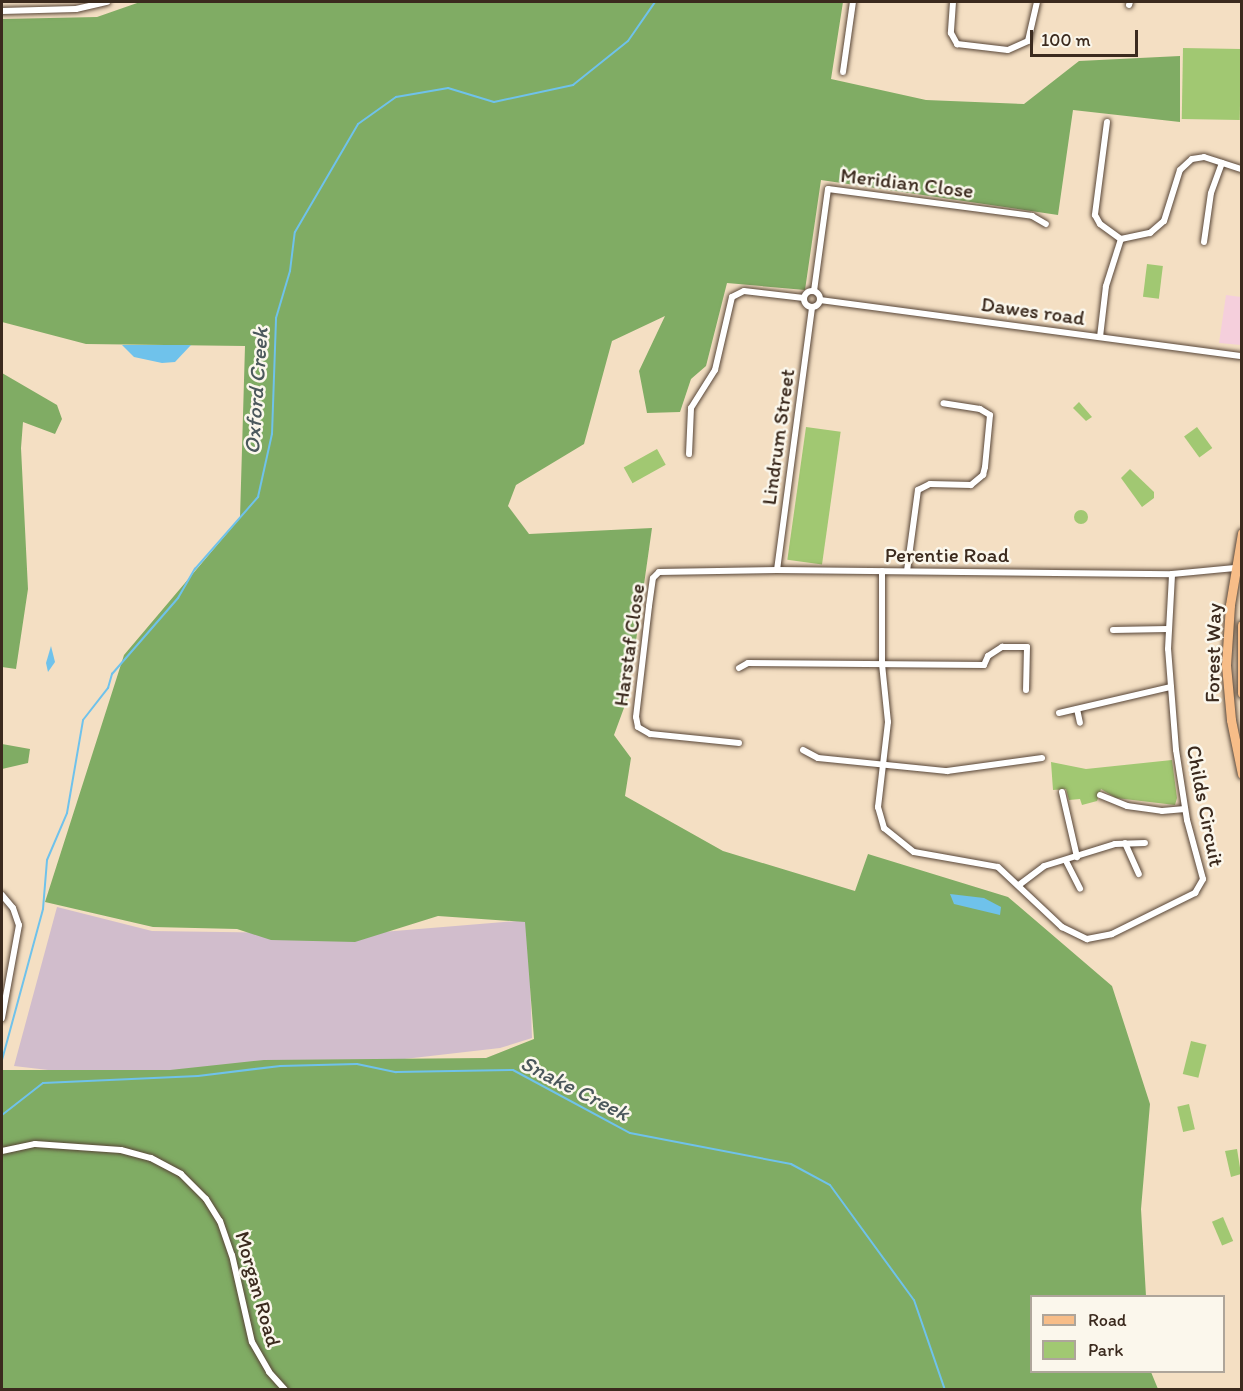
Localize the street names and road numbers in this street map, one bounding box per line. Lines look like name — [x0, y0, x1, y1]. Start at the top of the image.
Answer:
street label: Meridian Close — [839, 162, 975, 204]
street label: Dawes road — [980, 291, 1086, 331]
street label: Lindrum Street — [756, 368, 800, 506]
street label: Perentie Road — [885, 542, 1009, 568]
street label: Harstaf Close — [608, 582, 650, 708]
street label: Forest Way — [1200, 603, 1226, 703]
street label: Childs Circuit — [1181, 743, 1229, 869]
street label: Morgan Road — [230, 1229, 286, 1349]

